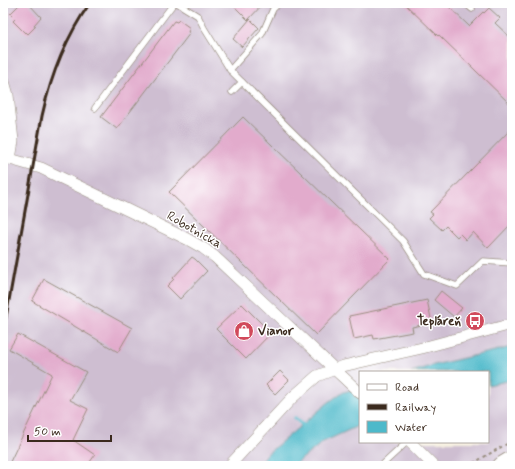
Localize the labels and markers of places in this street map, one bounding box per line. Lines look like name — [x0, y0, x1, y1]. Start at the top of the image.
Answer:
bus stop icon: Tepláreň — [464, 310, 486, 332]
place label: Tepláreň — [417, 313, 461, 330]
shop icon: Vianor — [233, 320, 255, 342]
place label: Vianor — [258, 323, 295, 340]

